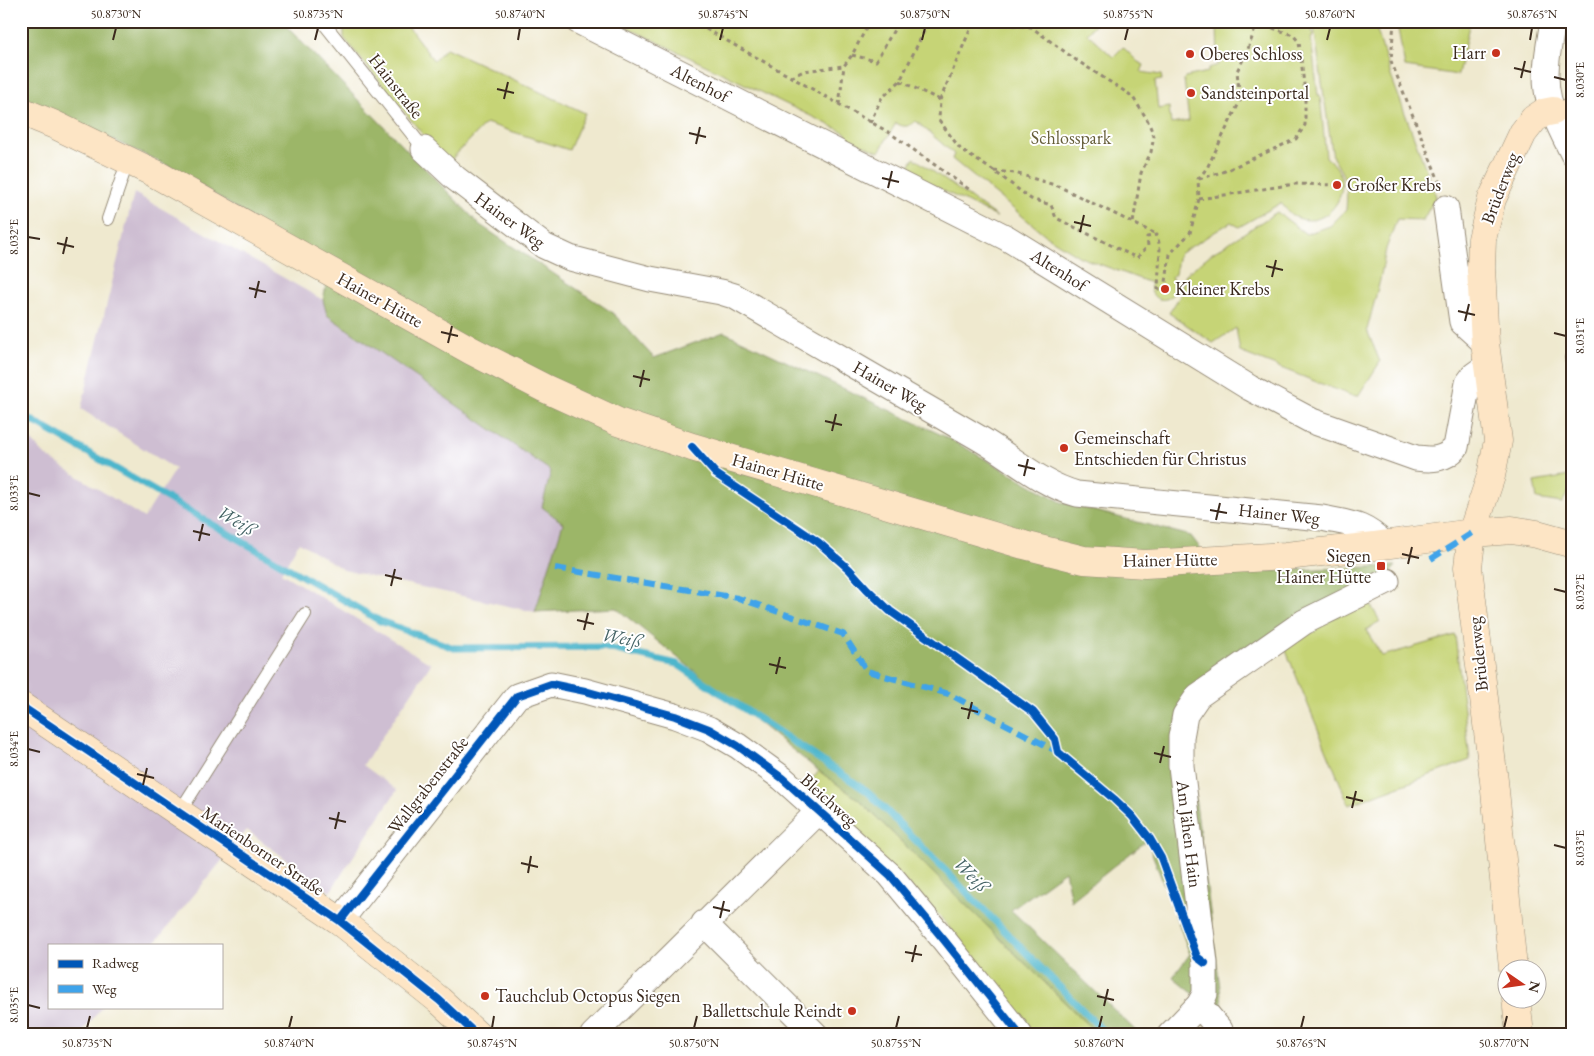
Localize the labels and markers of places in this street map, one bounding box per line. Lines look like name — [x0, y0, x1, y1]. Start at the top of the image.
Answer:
place label: Harr — [1452, 41, 1486, 64]
place label: Oberes Schloss — [1200, 42, 1302, 65]
marker: Harr — [1490, 47, 1502, 59]
marker: Oberes Schloss — [1184, 48, 1196, 60]
place label: Sandsteinportal — [1201, 81, 1309, 104]
marker: Sandsteinportal — [1185, 87, 1197, 99]
place label: Großer Krebs — [1347, 173, 1441, 196]
marker: Großer Krebs — [1331, 179, 1343, 191]
place label: Kleiner Krebs — [1175, 277, 1270, 300]
marker: Kleiner Krebs — [1159, 283, 1171, 295]
place label: Gemeinschaft Entschieden für Christus — [1074, 426, 1246, 470]
marker: Gemeinschaft Entschieden für Christus — [1058, 442, 1070, 454]
place label: Siegen Hainer Hütte — [1276, 544, 1371, 588]
marker: Siegen Hainer Hütte — [1375, 560, 1387, 572]
place label: Tauchclub Octopus Siegen — [495, 984, 681, 1007]
marker: Tauchclub Octopus Siegen — [479, 990, 491, 1002]
place label: Ballettschule Reindt — [702, 999, 842, 1022]
marker: Ballettschule Reindt — [846, 1005, 858, 1017]

